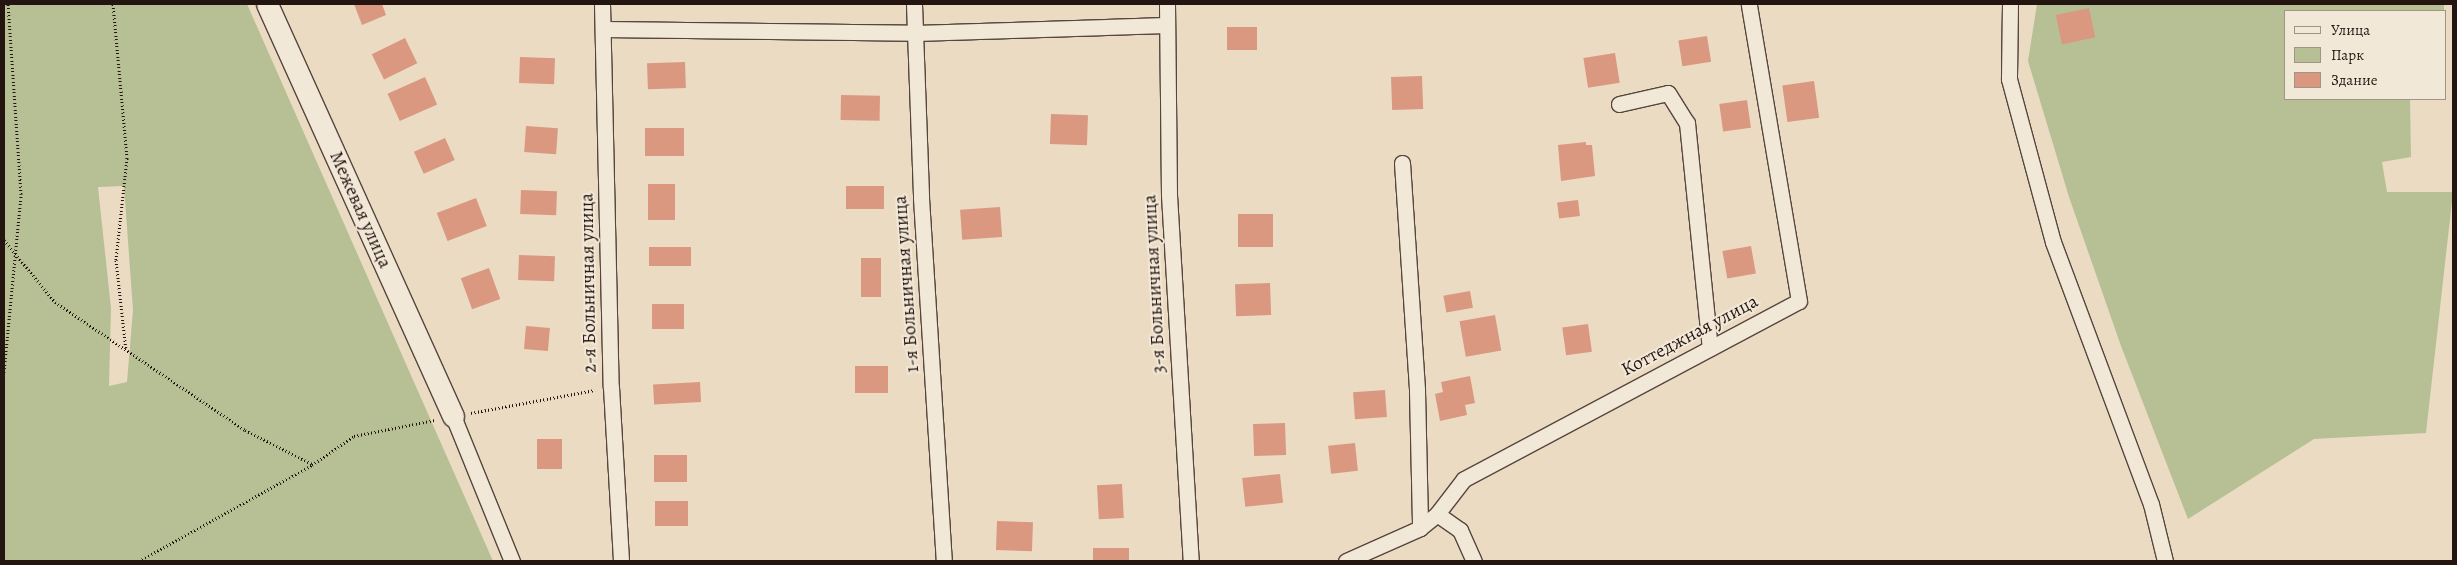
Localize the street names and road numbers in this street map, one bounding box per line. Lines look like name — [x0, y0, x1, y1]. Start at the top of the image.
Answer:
street label: Межевая улица — [324, 148, 396, 272]
street label: 2-я Больничная улица — [576, 193, 602, 373]
street label: 3-я Больничная улица — [1139, 194, 1171, 374]
street label: 1-я Больничная улица — [889, 195, 925, 373]
street label: Коттеджная улица — [1618, 290, 1762, 382]

